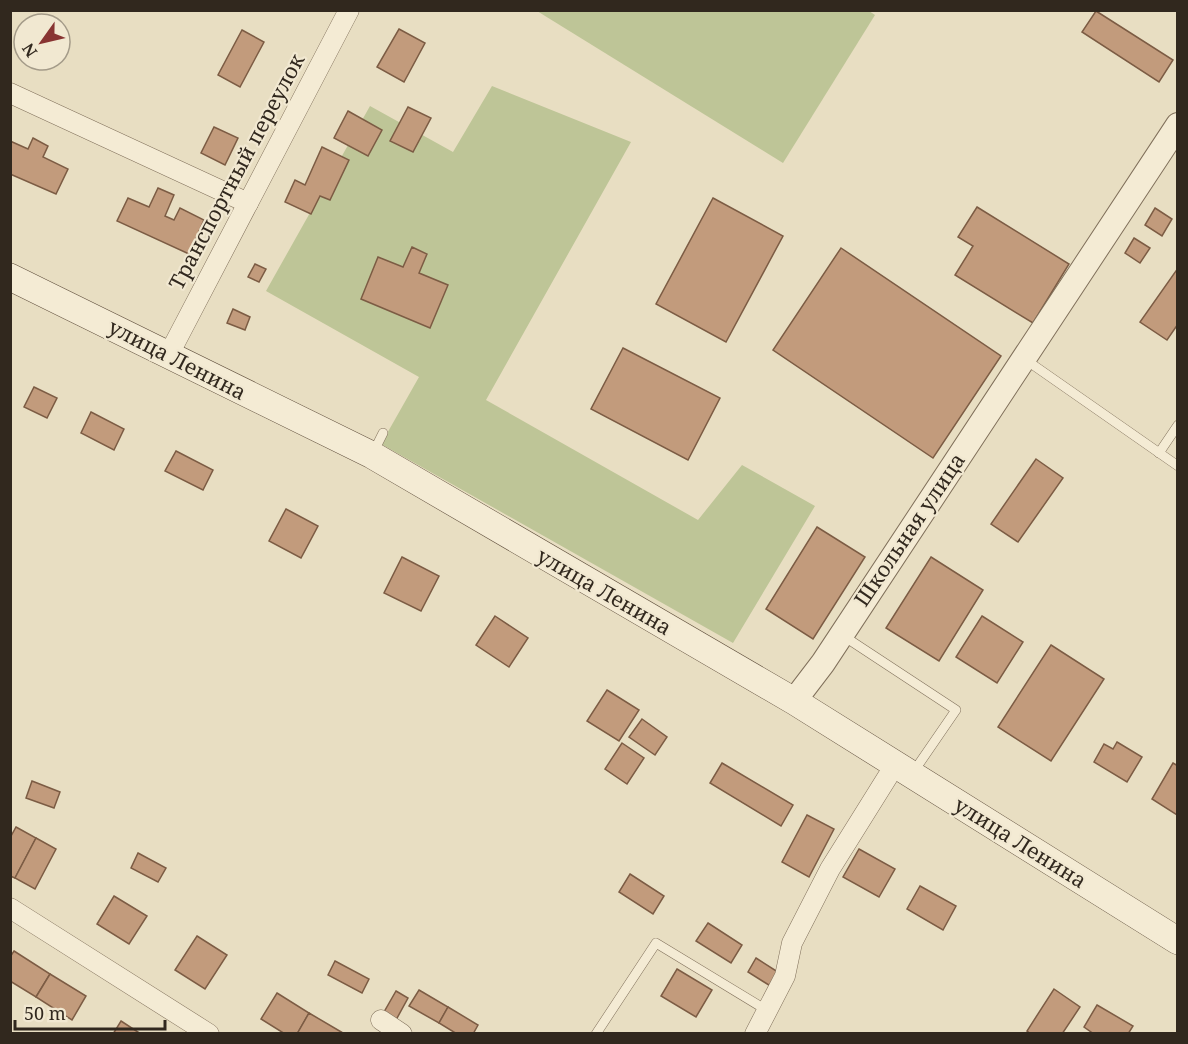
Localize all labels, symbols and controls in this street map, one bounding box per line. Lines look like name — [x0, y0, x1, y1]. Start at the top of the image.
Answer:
north arrow — [12, 12, 72, 72]
text: N — [17, 39, 42, 62]
street label: Транспортный переулок — [162, 48, 311, 294]
street label: улица Ленина — [104, 312, 251, 406]
street label: Школьная улица — [847, 447, 971, 612]
street label: улица Ленина — [532, 541, 677, 641]
street label: улица Ленина — [949, 790, 1092, 894]
scale bar — [15, 993, 165, 1031]
text: 50 m — [24, 1001, 66, 1025]

